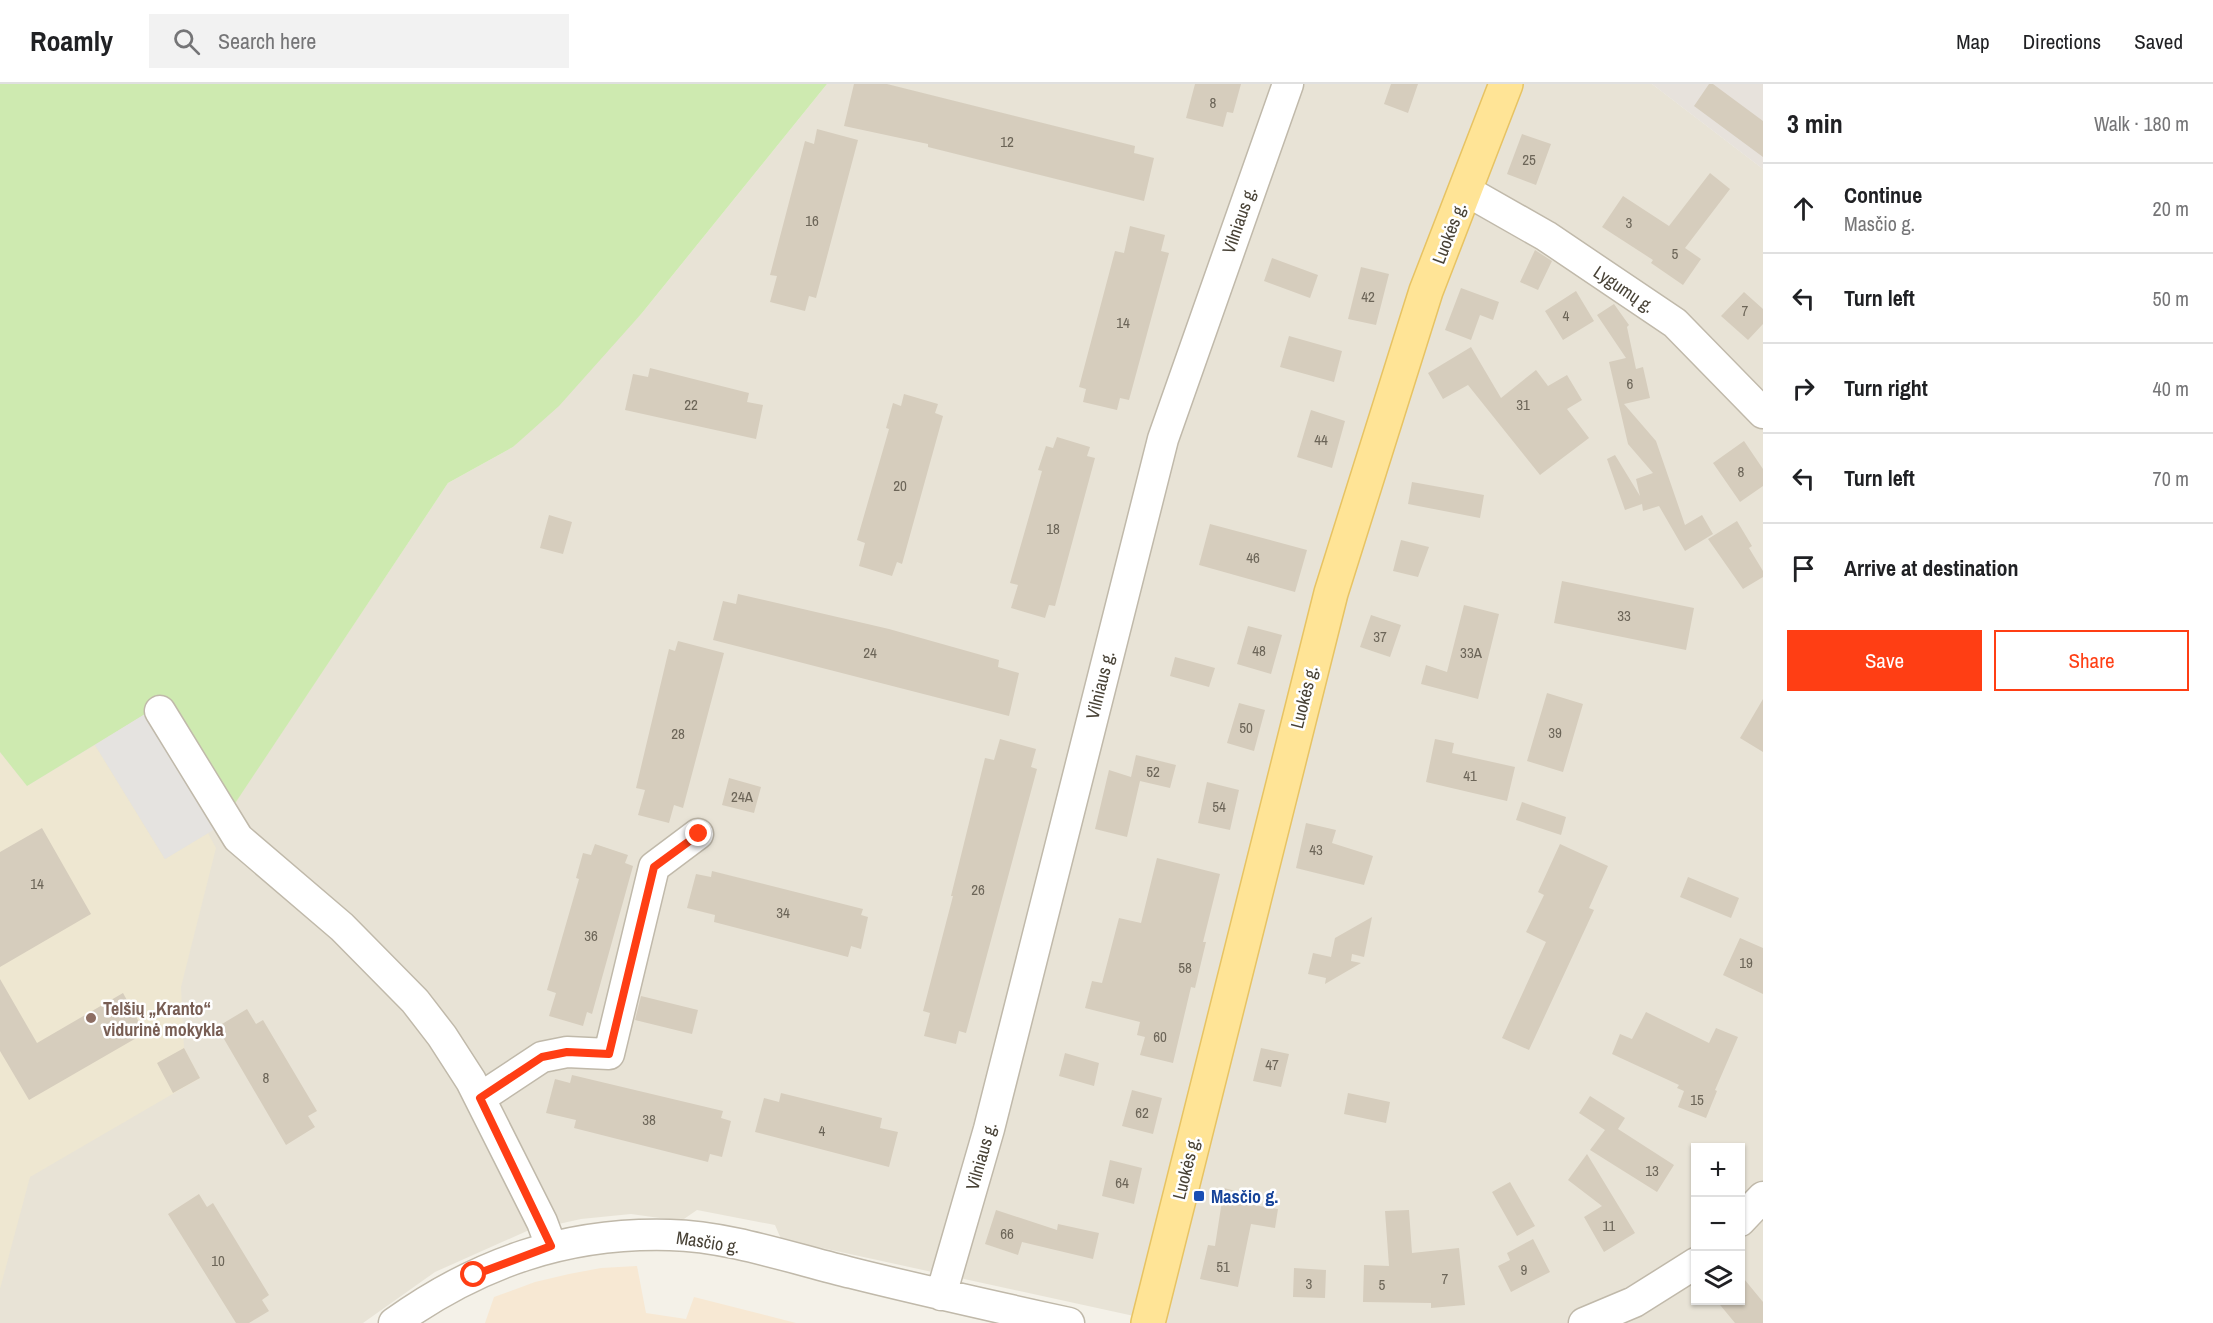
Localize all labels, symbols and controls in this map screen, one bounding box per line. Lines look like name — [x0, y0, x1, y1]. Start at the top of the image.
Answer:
search box — [149, 14, 569, 68]
text: Roamly — [30, 22, 113, 60]
icon: search — [170, 25, 203, 58]
text: Search here — [218, 26, 316, 56]
text: Map — [1956, 27, 1990, 56]
text: Directions — [2023, 27, 2101, 56]
text: Saved — [2134, 27, 2183, 56]
house number: 8 — [1210, 92, 1217, 113]
text: 3 min — [1787, 106, 1843, 141]
text: Walk · 180 m — [2094, 110, 2189, 137]
house number: 12 — [1000, 131, 1014, 152]
house number: 25 — [1522, 149, 1536, 170]
text: Continue — [1844, 180, 1922, 210]
street label: Vilniaus g. — [1216, 183, 1262, 257]
icon: ahead — [1787, 192, 1820, 225]
text: 20 m — [2153, 195, 2189, 222]
street label: Luokės g. — [1426, 199, 1472, 267]
house number: 16 — [805, 210, 819, 231]
text: Masčio g. — [1844, 210, 1915, 237]
house number: 3 — [1626, 212, 1633, 233]
house number: 5 — [1672, 243, 1679, 264]
street label: Lygumų g. — [1589, 260, 1659, 318]
icon: left — [1787, 282, 1820, 315]
text: Turn left — [1844, 283, 1915, 313]
text: 50 m — [2153, 285, 2189, 312]
house number: 42 — [1361, 286, 1375, 307]
house number: 7 — [1742, 300, 1749, 321]
house number: 4 — [1563, 305, 1570, 326]
house number: 14 — [1116, 312, 1130, 333]
icon: right — [1787, 372, 1820, 405]
house number: 6 — [1627, 373, 1634, 394]
text: Turn right — [1844, 373, 1928, 403]
text: 40 m — [2153, 375, 2189, 402]
house number: 22 — [684, 394, 698, 415]
house number: 31 — [1516, 394, 1530, 415]
house number: 44 — [1314, 429, 1328, 450]
house number: 8 — [1738, 461, 1745, 482]
icon: left — [1787, 462, 1820, 495]
text: Turn left — [1844, 463, 1915, 493]
text: 70 m — [2153, 465, 2189, 492]
house number: 20 — [893, 475, 907, 496]
house number: 18 — [1046, 518, 1060, 539]
house number: 46 — [1246, 547, 1260, 568]
icon: arrive — [1787, 552, 1820, 585]
text: Arrive at destination — [1844, 553, 2018, 583]
house number: 33 — [1617, 605, 1631, 626]
house number: 37 — [1373, 626, 1387, 647]
button: Save — [1787, 630, 1982, 691]
button: Share — [1994, 630, 2189, 691]
house number: 48 — [1252, 640, 1266, 661]
house number: 24 — [863, 642, 877, 663]
house number: 33A — [1460, 642, 1483, 663]
street label: Vilniaus g. — [1079, 648, 1121, 722]
street label: Luokės g. — [1284, 663, 1324, 731]
house number: 50 — [1239, 717, 1253, 738]
house number: 39 — [1548, 722, 1562, 743]
house number: 28 — [671, 723, 685, 744]
house number: 52 — [1146, 761, 1160, 782]
house number: 41 — [1463, 765, 1477, 786]
house number: 24A — [731, 786, 754, 807]
house number: 54 — [1212, 796, 1226, 817]
route end — [685, 820, 711, 846]
house number: 43 — [1309, 839, 1323, 860]
house number: 14 — [30, 873, 44, 894]
house number: 26 — [971, 879, 985, 900]
house number: 34 — [776, 902, 790, 923]
house number: 36 — [584, 925, 598, 946]
house number: 19 — [1739, 952, 1753, 973]
house number: 58 — [1178, 957, 1192, 978]
place label: Telšių „Kranto“ vidurinė mokykla — [103, 996, 224, 1042]
marker: Telšių „Kranto“ vidurinė mokykla — [84, 1011, 98, 1025]
house number: 60 — [1153, 1026, 1167, 1047]
house number: 47 — [1265, 1054, 1279, 1075]
house number: 8 — [263, 1067, 270, 1088]
house number: 15 — [1690, 1089, 1704, 1110]
house number: 62 — [1135, 1102, 1149, 1123]
house number: 38 — [642, 1109, 656, 1130]
street label: Vilniaus g. — [959, 1119, 1003, 1193]
house number: 4 — [819, 1120, 826, 1141]
street label: Luokės g. — [1166, 1134, 1206, 1202]
map controls — [1691, 1143, 1745, 1305]
button: + — [1691, 1143, 1745, 1197]
house number: 13 — [1645, 1160, 1659, 1181]
house number: 64 — [1115, 1172, 1129, 1193]
place label: Masčio g. — [1211, 1184, 1278, 1209]
marker: Masčio g. — [1192, 1189, 1206, 1203]
button: − — [1691, 1197, 1745, 1251]
house number: 11 — [1603, 1215, 1616, 1236]
house number: 66 — [1000, 1223, 1014, 1244]
street label: Masčio g. — [674, 1225, 742, 1259]
house number: 10 — [211, 1250, 225, 1271]
button: layers — [1691, 1251, 1745, 1305]
house number: 51 — [1216, 1256, 1230, 1277]
house number: 9 — [1521, 1259, 1528, 1280]
route start — [460, 1261, 486, 1287]
house number: 7 — [1442, 1268, 1449, 1289]
house number: 3 — [1306, 1273, 1313, 1294]
house number: 5 — [1379, 1274, 1386, 1295]

